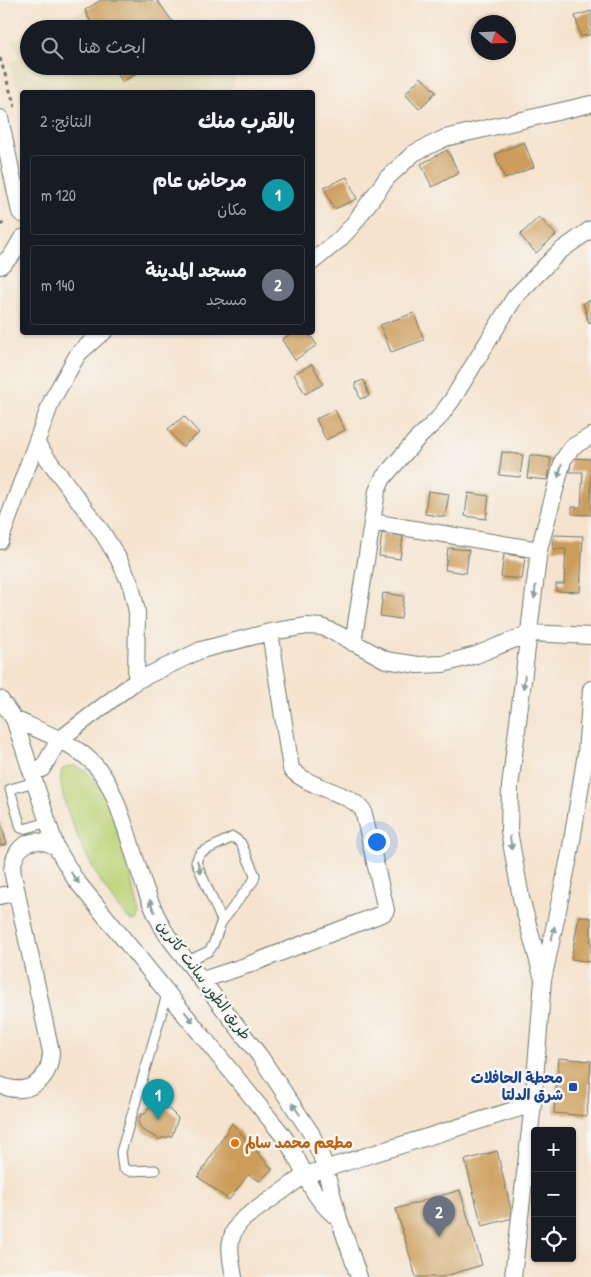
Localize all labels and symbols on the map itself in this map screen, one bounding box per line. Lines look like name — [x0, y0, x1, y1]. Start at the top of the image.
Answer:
north arrow — [471, 15, 516, 60]
one-way arrow — [556, 463, 564, 478]
one-way arrow — [531, 584, 539, 600]
one-way arrow — [520, 674, 528, 690]
your location — [364, 829, 390, 855]
one-way arrow — [507, 836, 515, 851]
one-way arrow — [196, 860, 204, 875]
one-way arrow — [70, 871, 80, 885]
one-way arrow — [147, 899, 155, 913]
street label: طريق الطور, سانت كاترين — [152, 915, 256, 1044]
one-way arrow — [550, 924, 558, 940]
one-way arrow — [183, 1010, 194, 1023]
place label: محطة الحافلات شرق الدلتا — [471, 1067, 563, 1105]
pin: 1 — [142, 1079, 174, 1120]
marker: محطة الحافلات شرق الدلتا — [567, 1081, 579, 1093]
one-way arrow — [291, 1102, 301, 1116]
place label: مطعم محمد سالم — [245, 1132, 353, 1154]
marker: مطعم محمد سالم — [229, 1137, 241, 1149]
pin: 2 — [423, 1196, 455, 1237]

